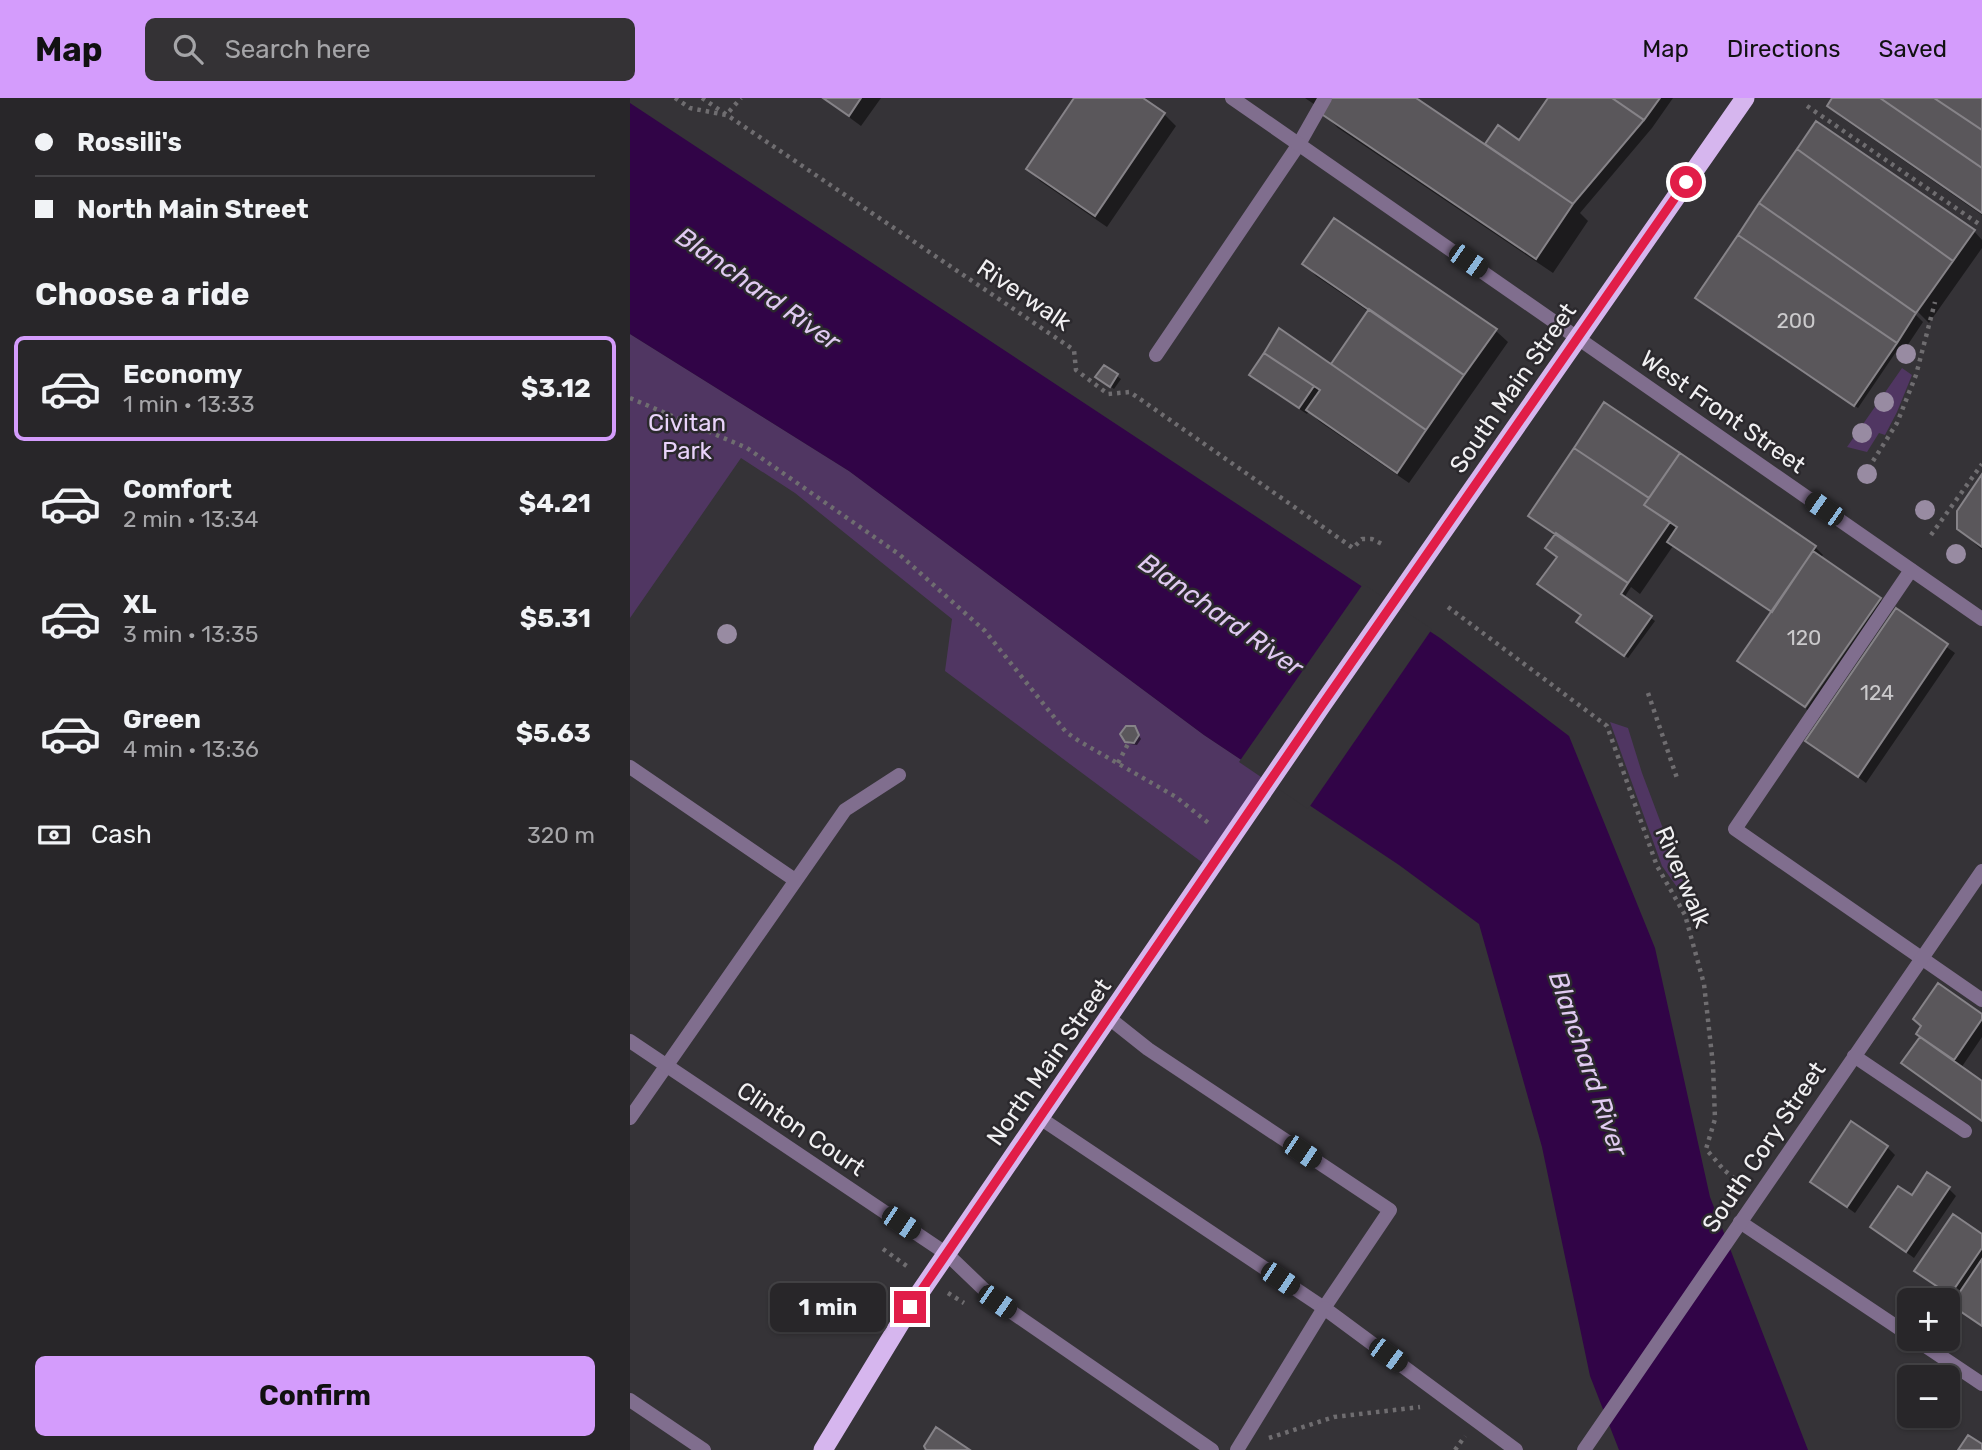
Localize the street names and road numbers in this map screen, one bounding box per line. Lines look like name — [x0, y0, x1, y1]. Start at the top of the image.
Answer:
street label: Riverwalk — [972, 253, 1077, 337]
street label: South Main Street — [1444, 298, 1582, 478]
street label: West Front Street — [1635, 345, 1811, 479]
street label: Riverwalk — [1649, 822, 1717, 932]
street label: North Main Street — [981, 973, 1117, 1151]
street label: South Cory Street — [1697, 1056, 1831, 1238]
street label: Clinton Court — [732, 1076, 870, 1182]

